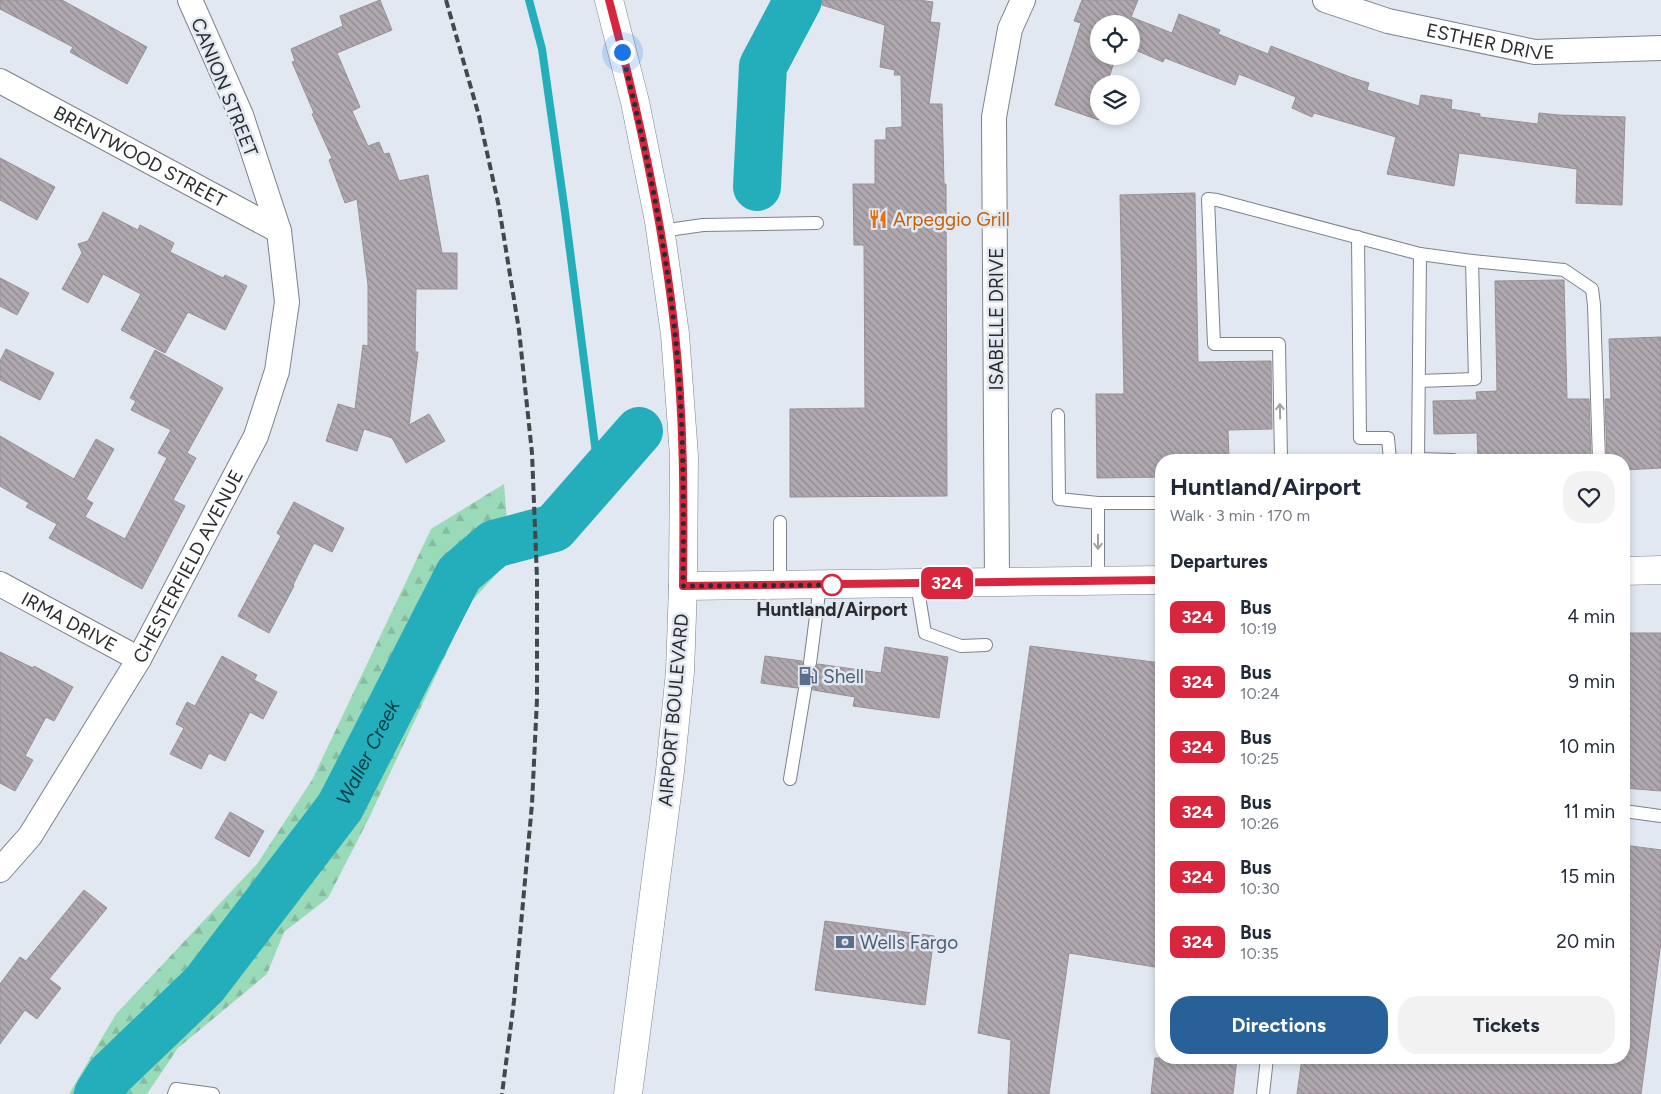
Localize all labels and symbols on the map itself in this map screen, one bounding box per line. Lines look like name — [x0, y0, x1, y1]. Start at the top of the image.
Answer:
street label: CANION STREET — [186, 14, 263, 160]
street label: ESTHER DRIVE — [1424, 18, 1555, 64]
your location — [610, 40, 635, 65]
street label: BRENTWOOD STREET — [50, 101, 231, 213]
restaurant icon: Arpeggio Grill — [867, 208, 889, 230]
place label: Arpeggio Grill — [893, 208, 1010, 231]
street label: ISABELLE DRIVE — [985, 248, 1008, 390]
one-way arrow — [1275, 404, 1285, 420]
street label: CHESTERFIELD AVENUE — [128, 466, 248, 667]
one-way arrow — [1093, 534, 1103, 550]
line badge: 324 — [918, 567, 976, 599]
marker: Huntland/Airport — [821, 574, 843, 596]
street label: IRMA DRIVE — [17, 587, 121, 657]
place label: Huntland/Airport — [756, 598, 908, 621]
street label: AIRPORT BOULEVARD — [654, 613, 693, 808]
fuel station icon: Shell — [797, 665, 819, 687]
place label: Shell — [823, 665, 864, 688]
water label: Waller Creek — [331, 695, 405, 809]
bank icon: Wells Fargo — [834, 931, 856, 953]
place label: Wells Fargo — [860, 931, 958, 954]

